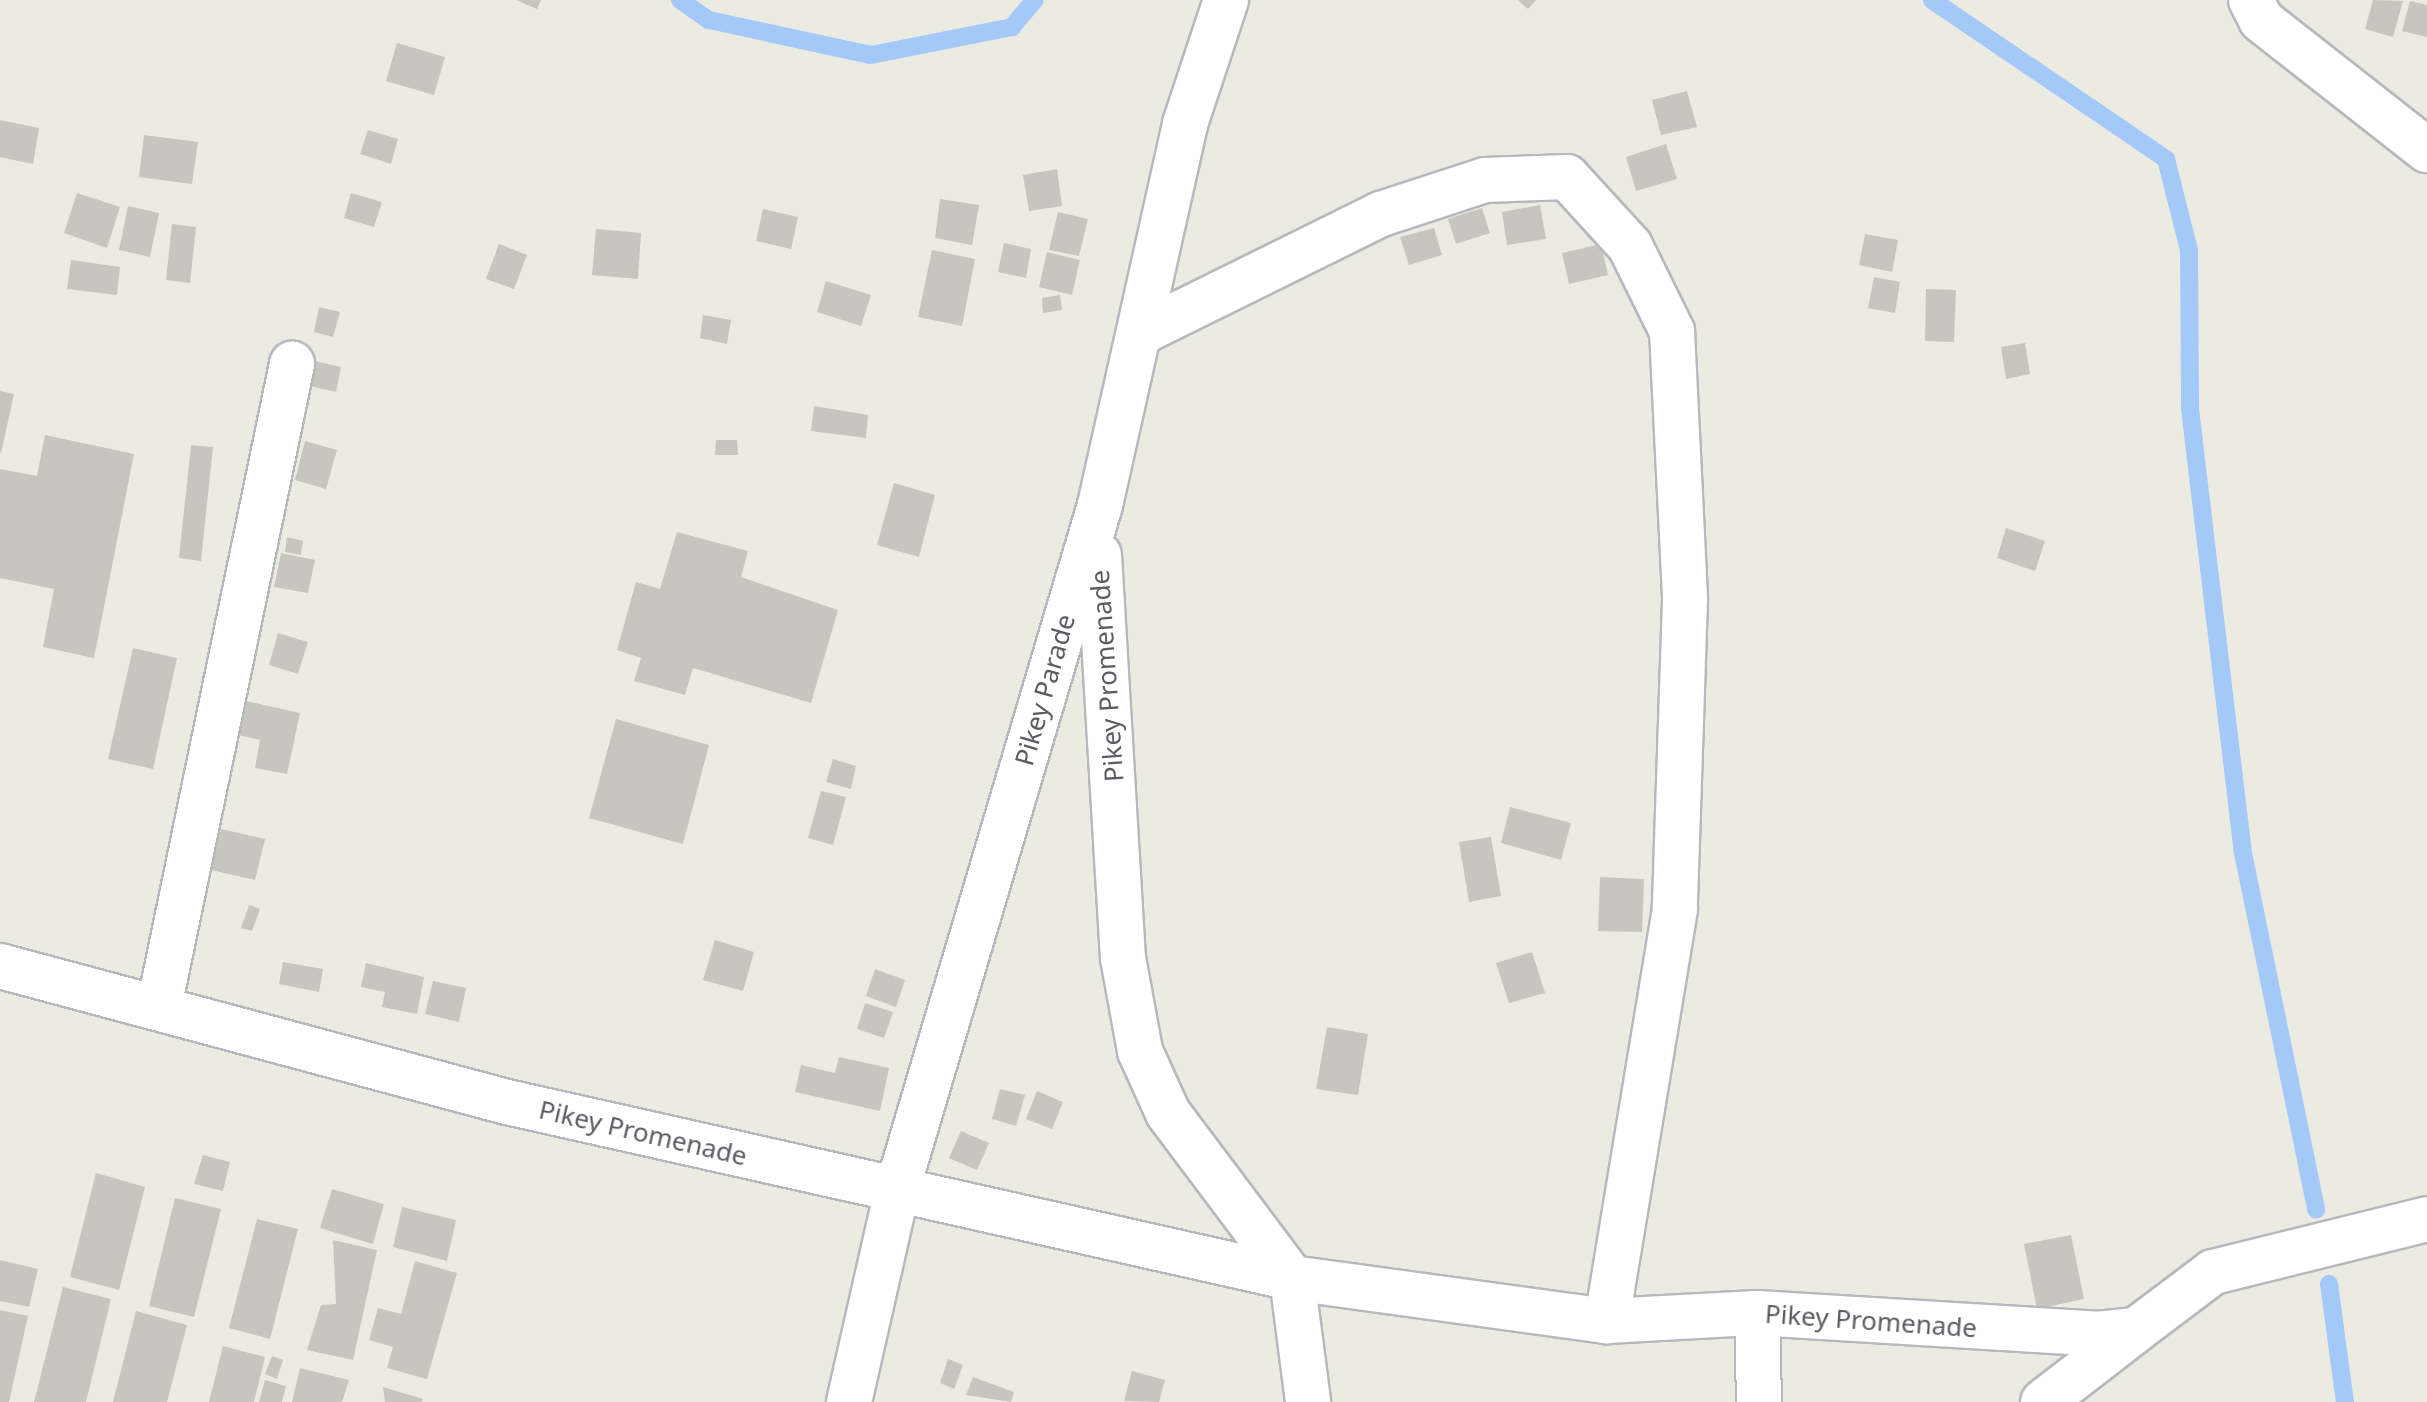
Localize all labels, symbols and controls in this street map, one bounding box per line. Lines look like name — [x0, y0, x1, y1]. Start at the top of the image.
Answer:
street label: Pikey Promenade — [1084, 569, 1130, 783]
street label: Pikey Parade — [1008, 611, 1082, 769]
street label: Pikey Promenade — [536, 1094, 750, 1172]
street label: Pikey Promenade — [1764, 1298, 1978, 1344]

